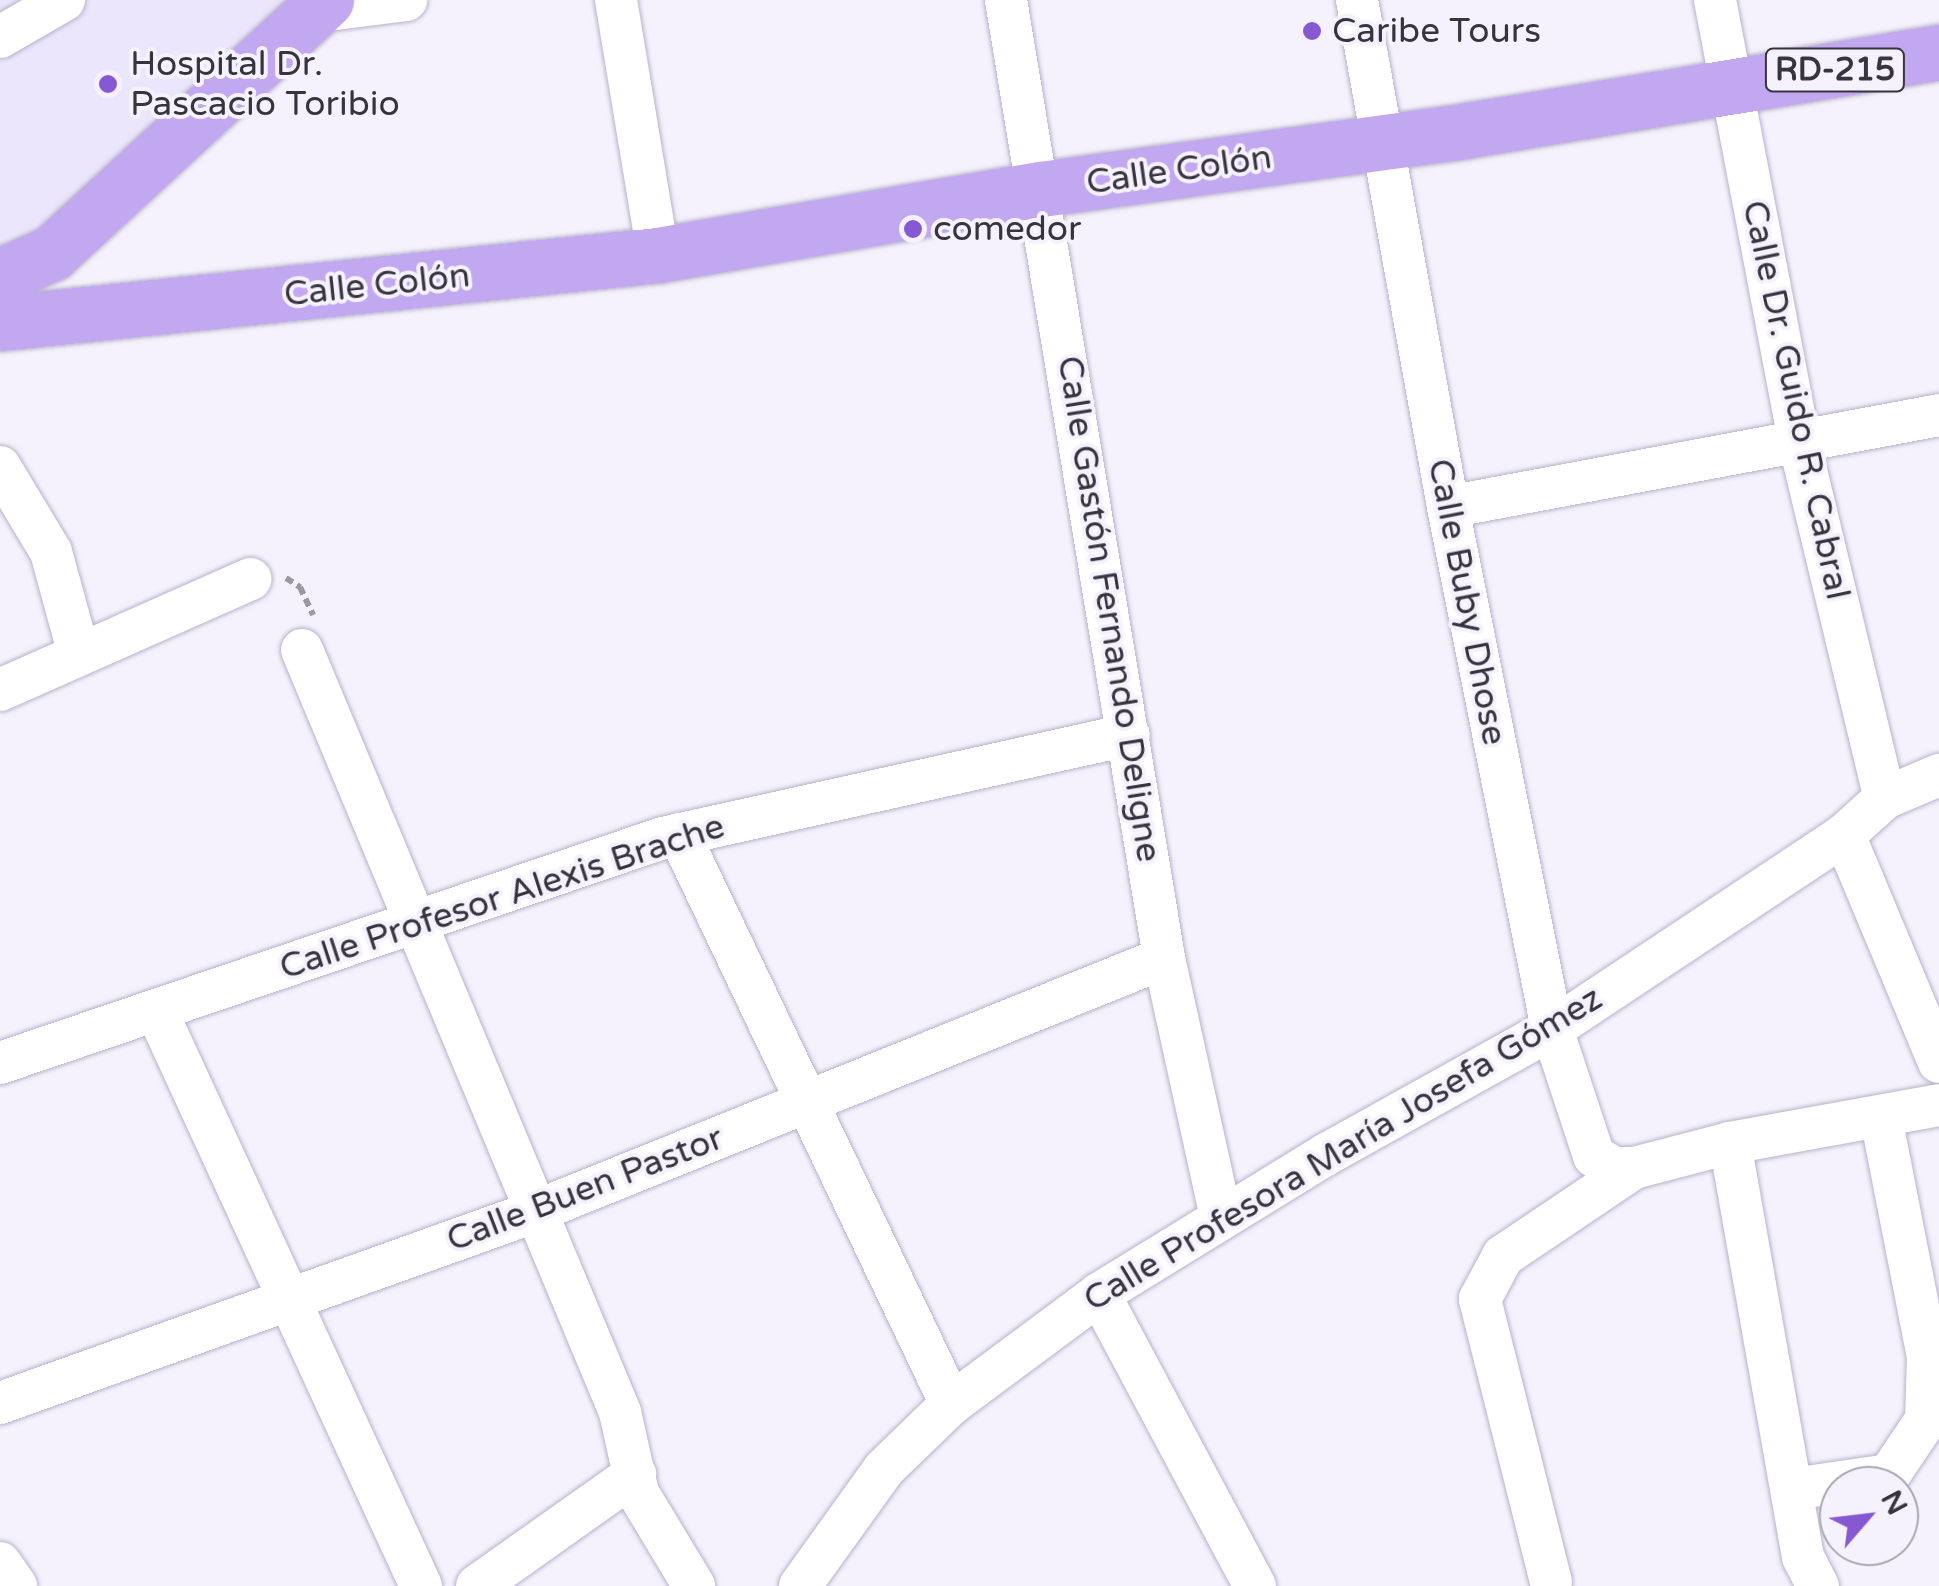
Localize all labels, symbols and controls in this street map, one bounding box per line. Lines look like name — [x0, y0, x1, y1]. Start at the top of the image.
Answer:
place label: Caribe Tours — [1332, 10, 1541, 52]
marker: Caribe Tours — [1301, 20, 1323, 42]
place label: Hospital Dr. Pascacio Toribio — [130, 43, 400, 125]
road number: RD-215 — [1762, 43, 1908, 97]
marker: Hospital Dr. Pascacio Toribio — [95, 71, 121, 97]
street label: Calle Colón — [1084, 136, 1274, 204]
street label: Calle Dr. Guido R. Cabral — [1733, 197, 1859, 603]
place label: comedor — [933, 208, 1082, 250]
marker: comedor — [902, 218, 924, 240]
street label: Calle Colón — [282, 254, 472, 316]
street label: Calle Gastón Fernando Deligne — [1048, 353, 1170, 865]
street label: Calle Buby Dhose — [1419, 455, 1515, 749]
street label: Calle Profesor Alexis Brache — [274, 805, 730, 989]
street label: Calle Profesora María Josefa Gómez — [1076, 977, 1610, 1321]
street label: Calle Buen Pastor — [441, 1117, 729, 1261]
north arrow — [1819, 1466, 1919, 1566]
text: N — [1873, 1485, 1914, 1521]

